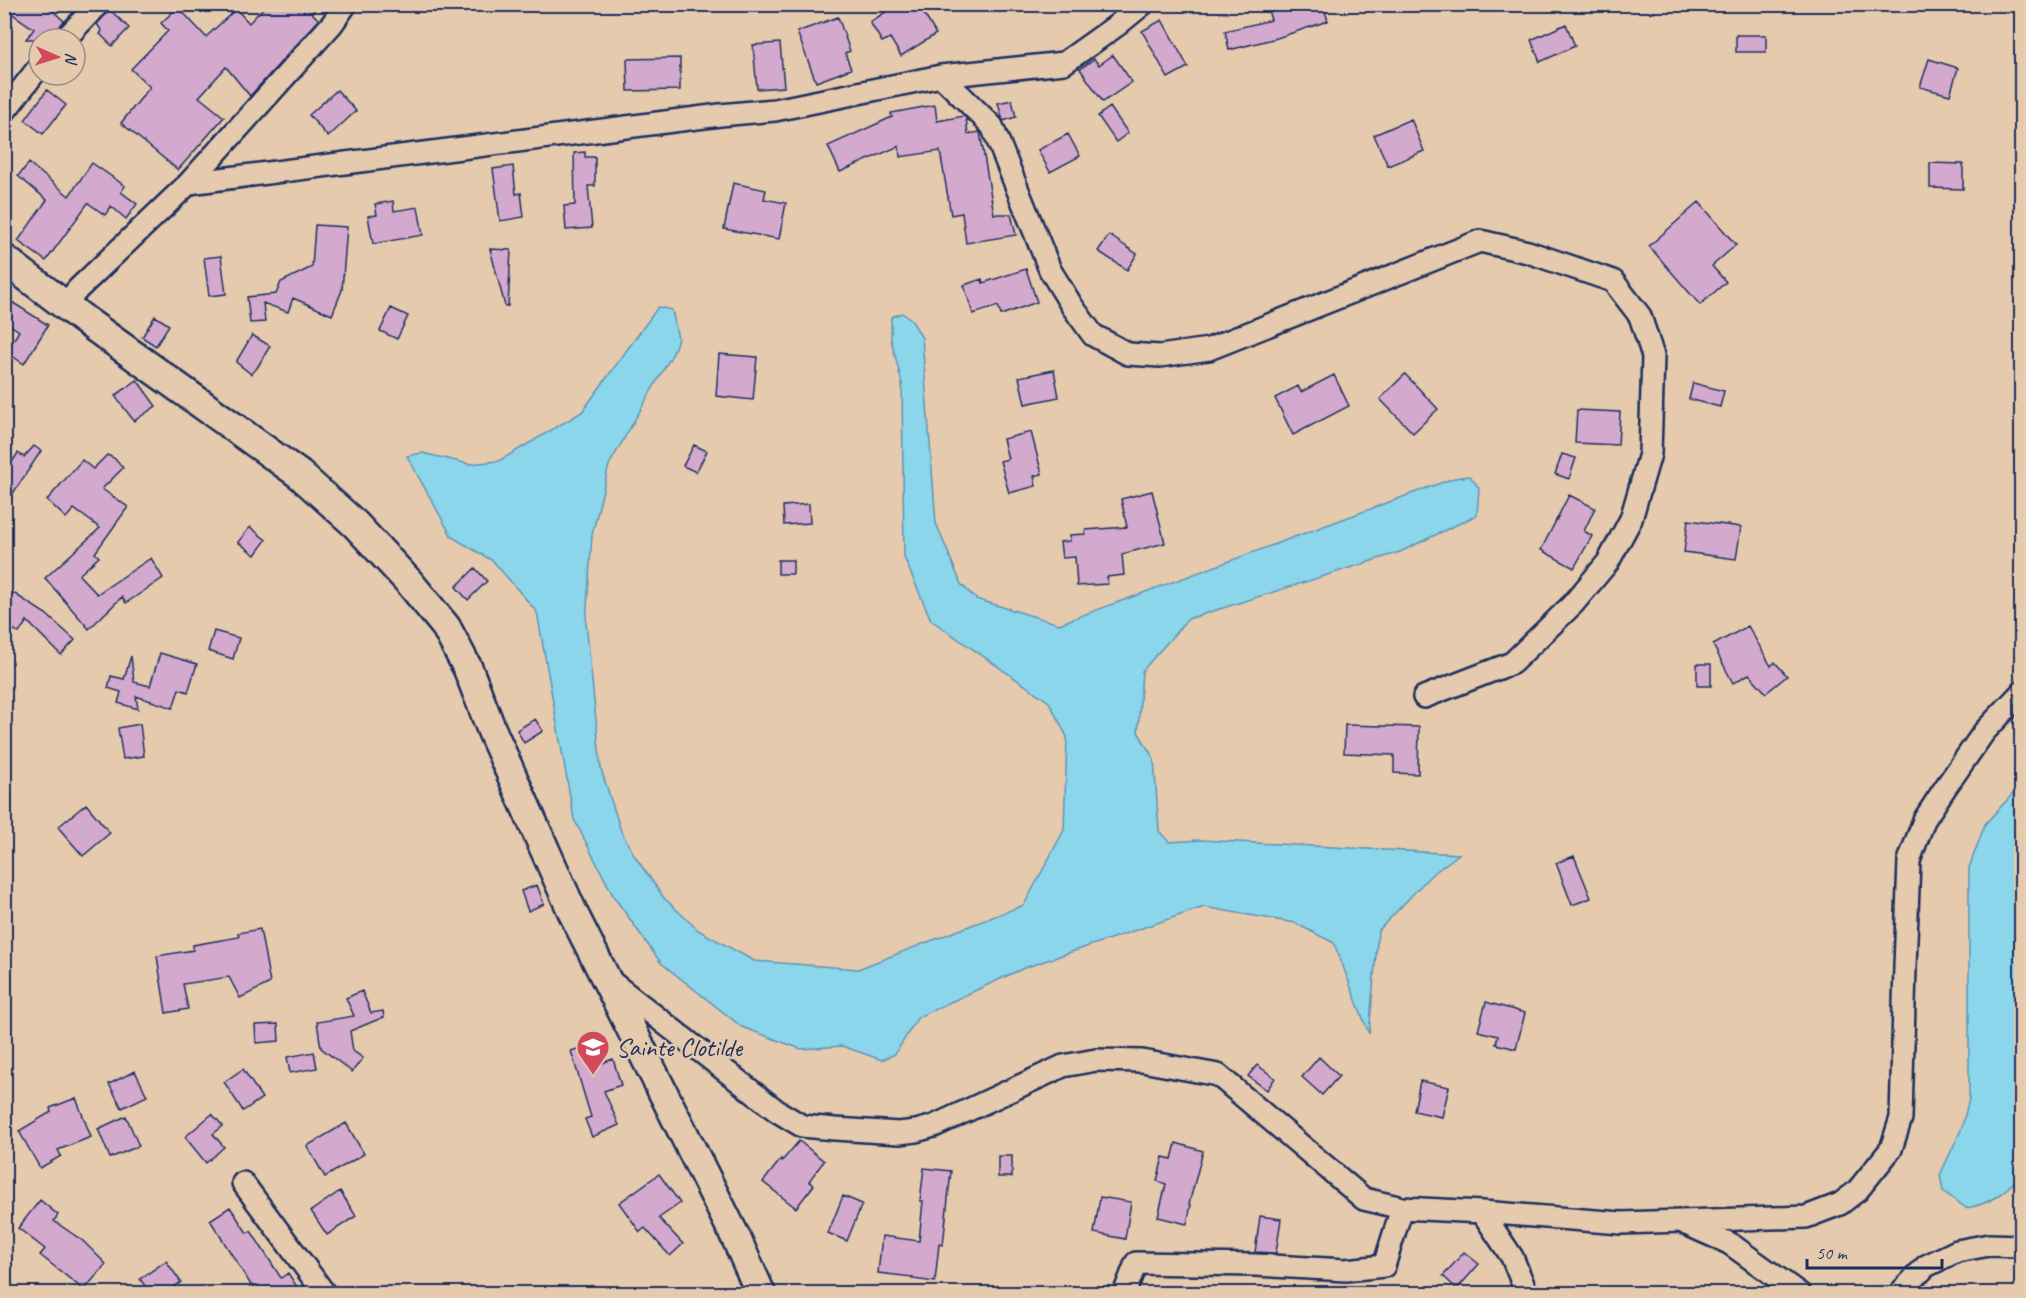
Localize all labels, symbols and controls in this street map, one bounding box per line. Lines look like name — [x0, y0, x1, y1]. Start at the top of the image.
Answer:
north arrow — [27, 27, 87, 87]
text: N — [61, 52, 81, 66]
school or university icon: Sainte Clotilde — [575, 1029, 611, 1076]
place label: Sainte Clotilde — [616, 1031, 744, 1064]
scale bar — [1807, 1232, 1942, 1270]
text: 50 m — [1816, 1242, 1849, 1264]

